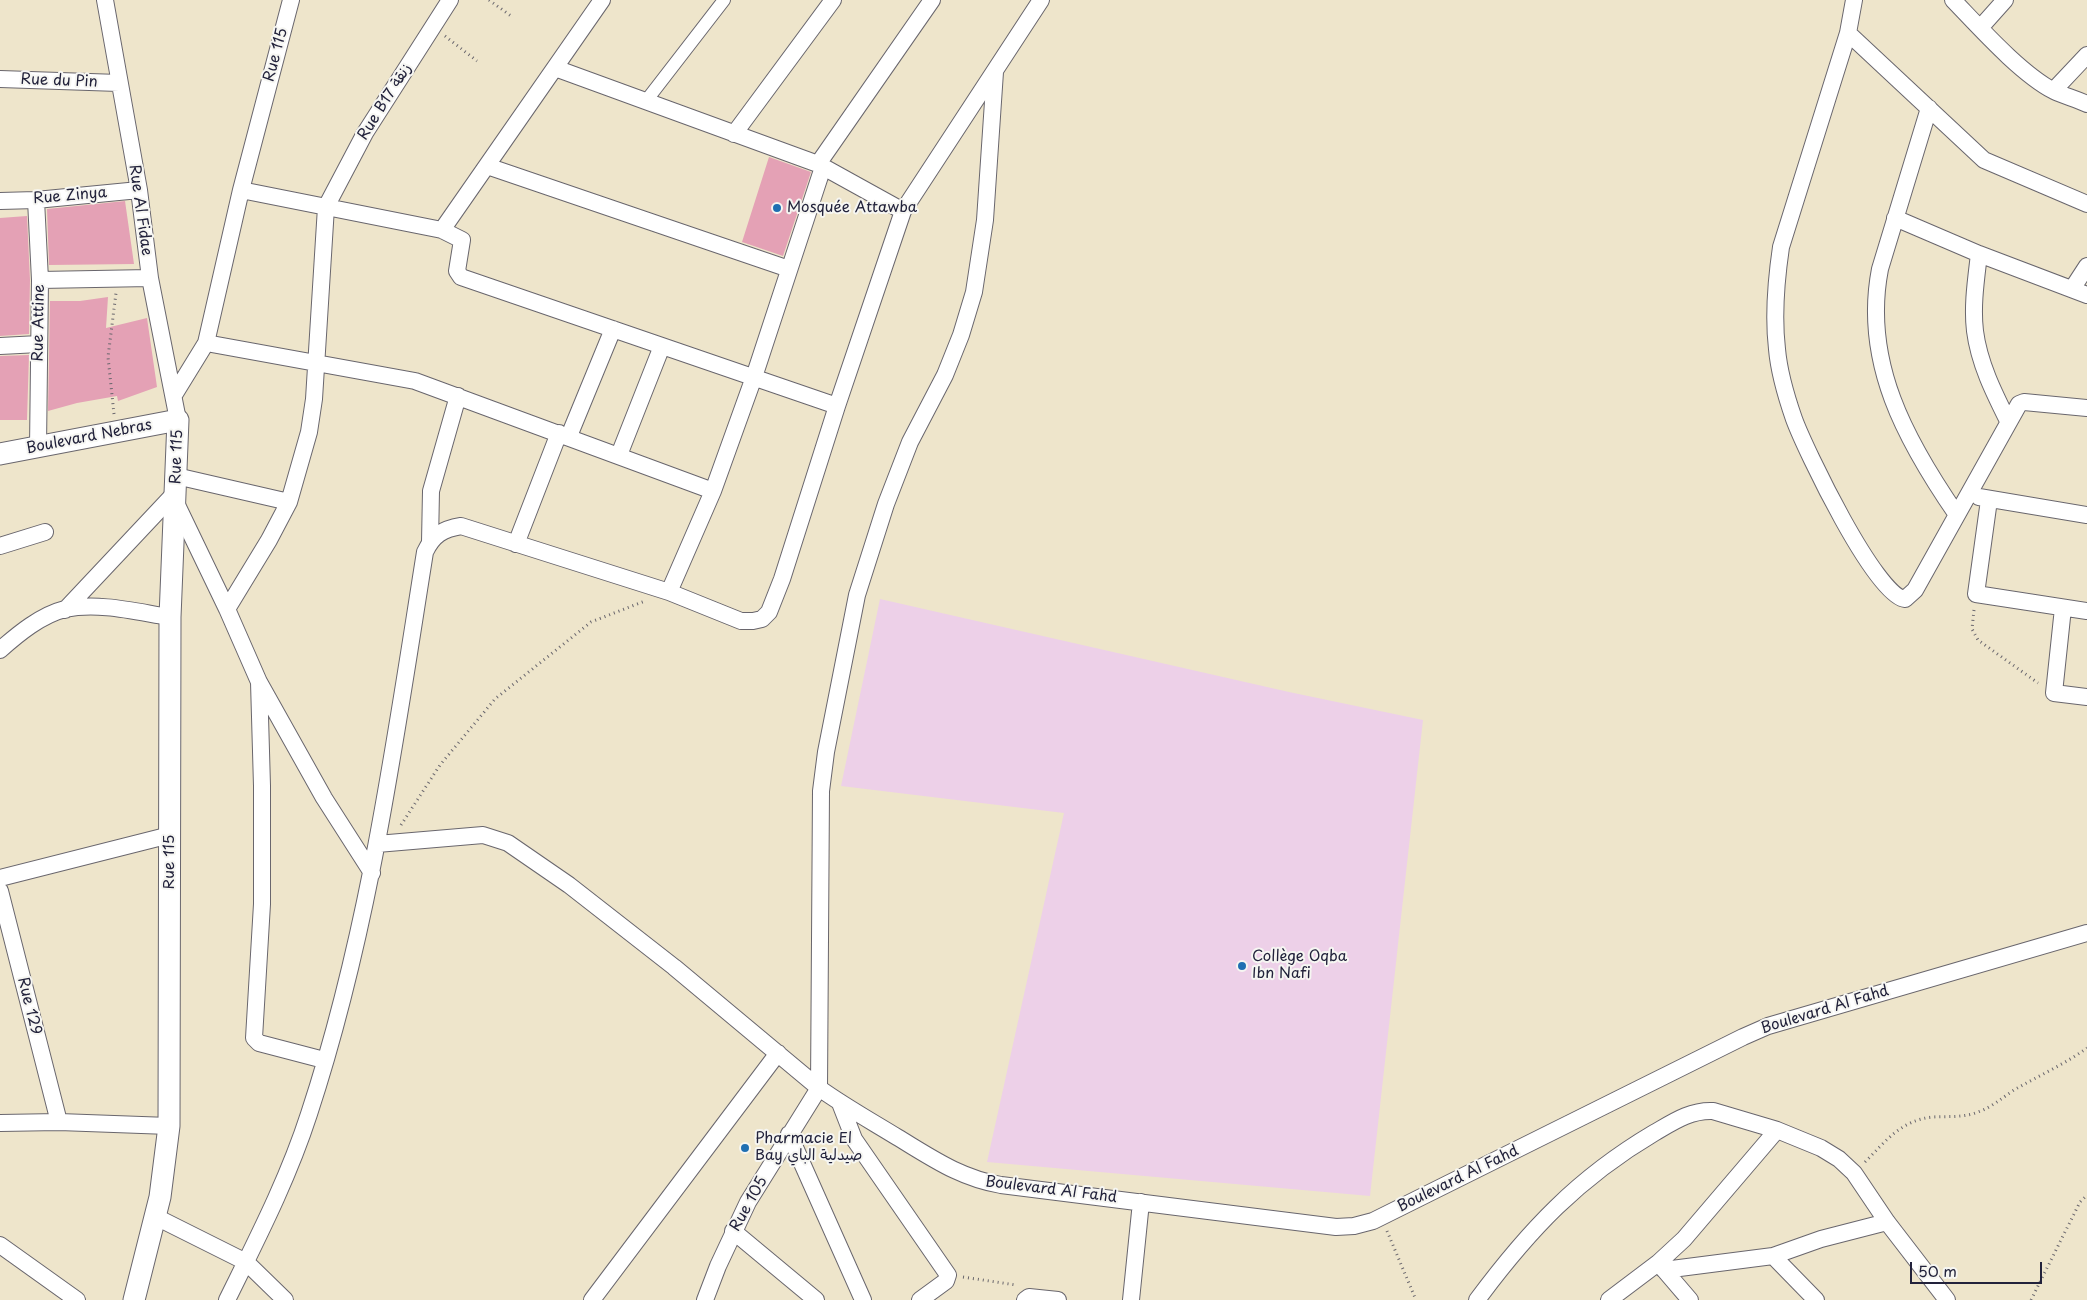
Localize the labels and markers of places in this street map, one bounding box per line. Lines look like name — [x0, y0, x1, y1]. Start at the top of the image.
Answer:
place label: Mosquée Attawba — [787, 199, 917, 217]
marker: Mosquée Attawba — [771, 202, 783, 214]
place label: Collège Oqba Ibn Nafi — [1252, 948, 1347, 983]
marker: Collège Oqba Ibn Nafi — [1236, 960, 1248, 972]
place label: Pharmacie El Bay صيدلية الباي — [755, 1130, 862, 1165]
marker: Pharmacie El Bay صيدلية الباي — [739, 1142, 751, 1154]

